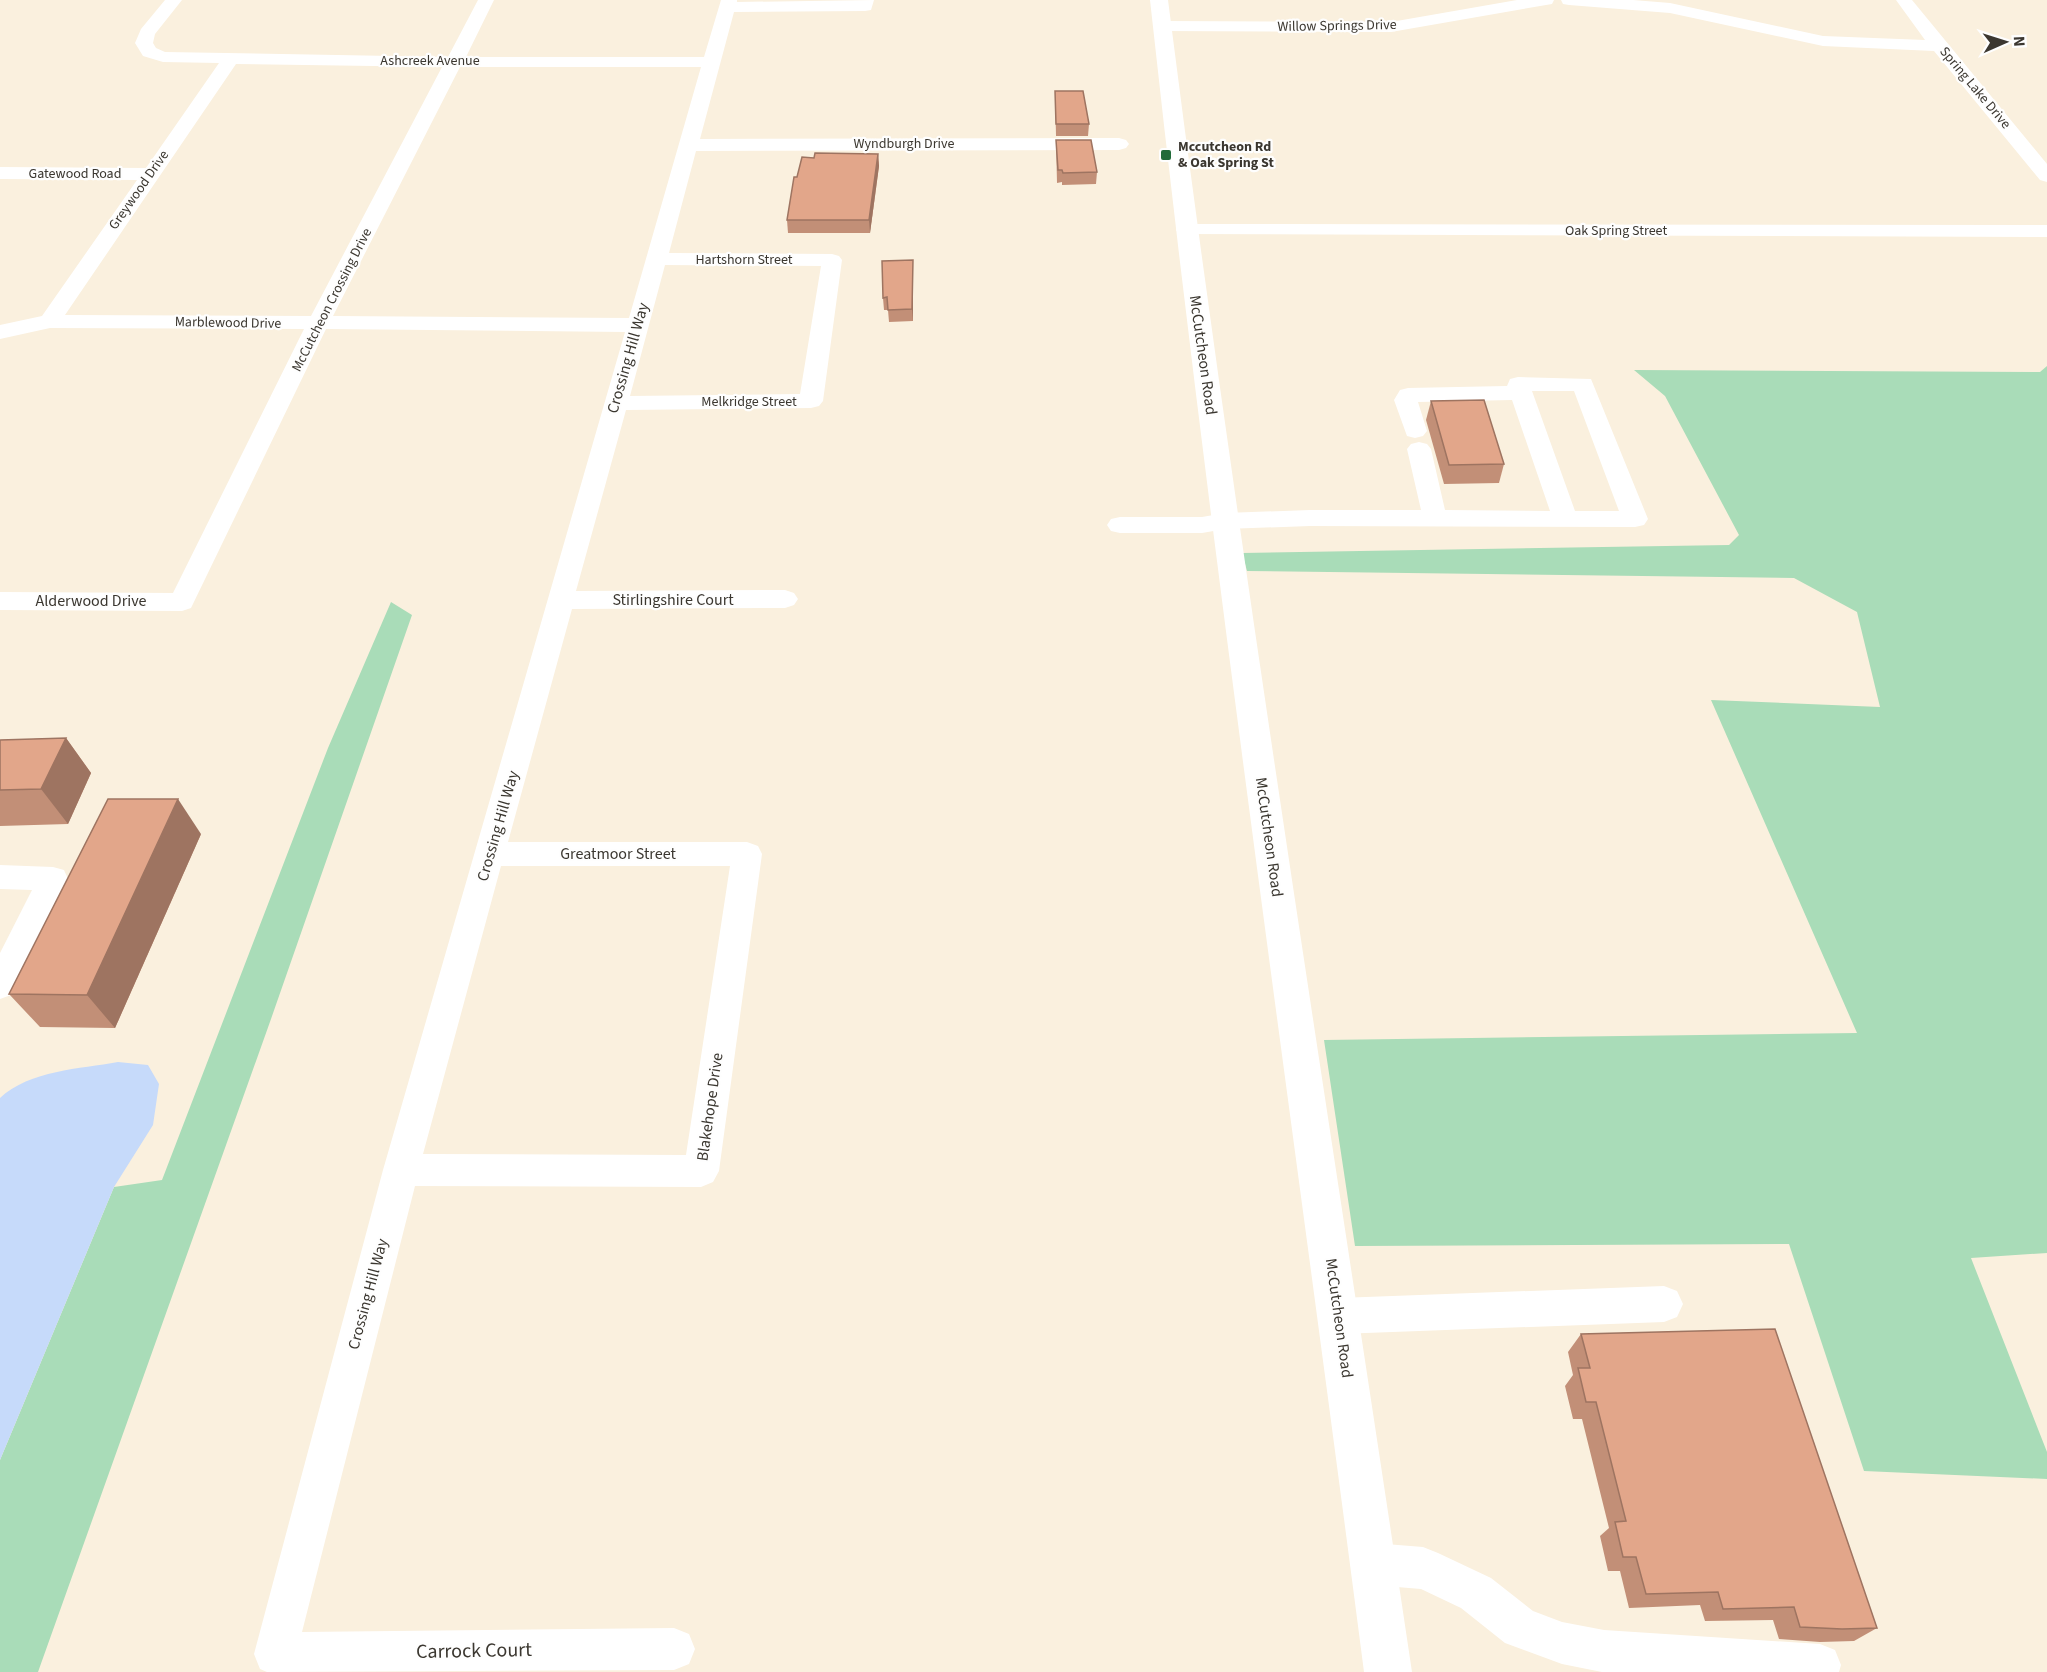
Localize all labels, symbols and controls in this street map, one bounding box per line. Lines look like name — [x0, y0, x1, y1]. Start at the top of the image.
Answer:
north arrow — [1975, 12, 2035, 72]
street label: Willow Springs Drive — [1277, 15, 1397, 37]
text: N — [2008, 35, 2030, 47]
street label: Spring Lake Drive — [1935, 43, 2015, 133]
street label: Ashcreek Avenue — [380, 51, 480, 71]
street label: Wyndburgh Drive — [854, 134, 954, 154]
place label: Mccutcheon Rd & Oak Spring St — [1178, 137, 1274, 173]
street label: Greywood Drive — [104, 146, 174, 234]
marker: Mccutcheon Rd & Oak Spring St — [1159, 148, 1173, 162]
street label: Gatewood Road — [29, 164, 121, 184]
street label: Oak Spring Street — [1565, 221, 1667, 241]
street label: McCutcheon Crossing Drive — [287, 225, 377, 375]
street label: Hartshorn Street — [695, 250, 793, 270]
street label: McCutcheon Road — [1184, 294, 1222, 416]
street label: Crossing Hill Way — [602, 300, 654, 416]
street label: Marblewood Drive — [175, 312, 281, 334]
street label: Melkridge Street — [701, 392, 797, 412]
street label: Stirlingshire Court — [612, 589, 734, 611]
street label: Alderwood Drive — [36, 590, 147, 612]
street label: Crossing Hill Way — [472, 768, 524, 884]
street label: McCutcheon Road — [1250, 776, 1288, 898]
street label: Greatmoor Street — [560, 843, 676, 865]
street label: Blakehope Drive — [692, 1051, 728, 1163]
street label: Crossing Hill Way — [343, 1236, 394, 1352]
street label: McCutcheon Road — [1320, 1257, 1358, 1379]
street label: Carrock Court — [416, 1636, 532, 1666]

